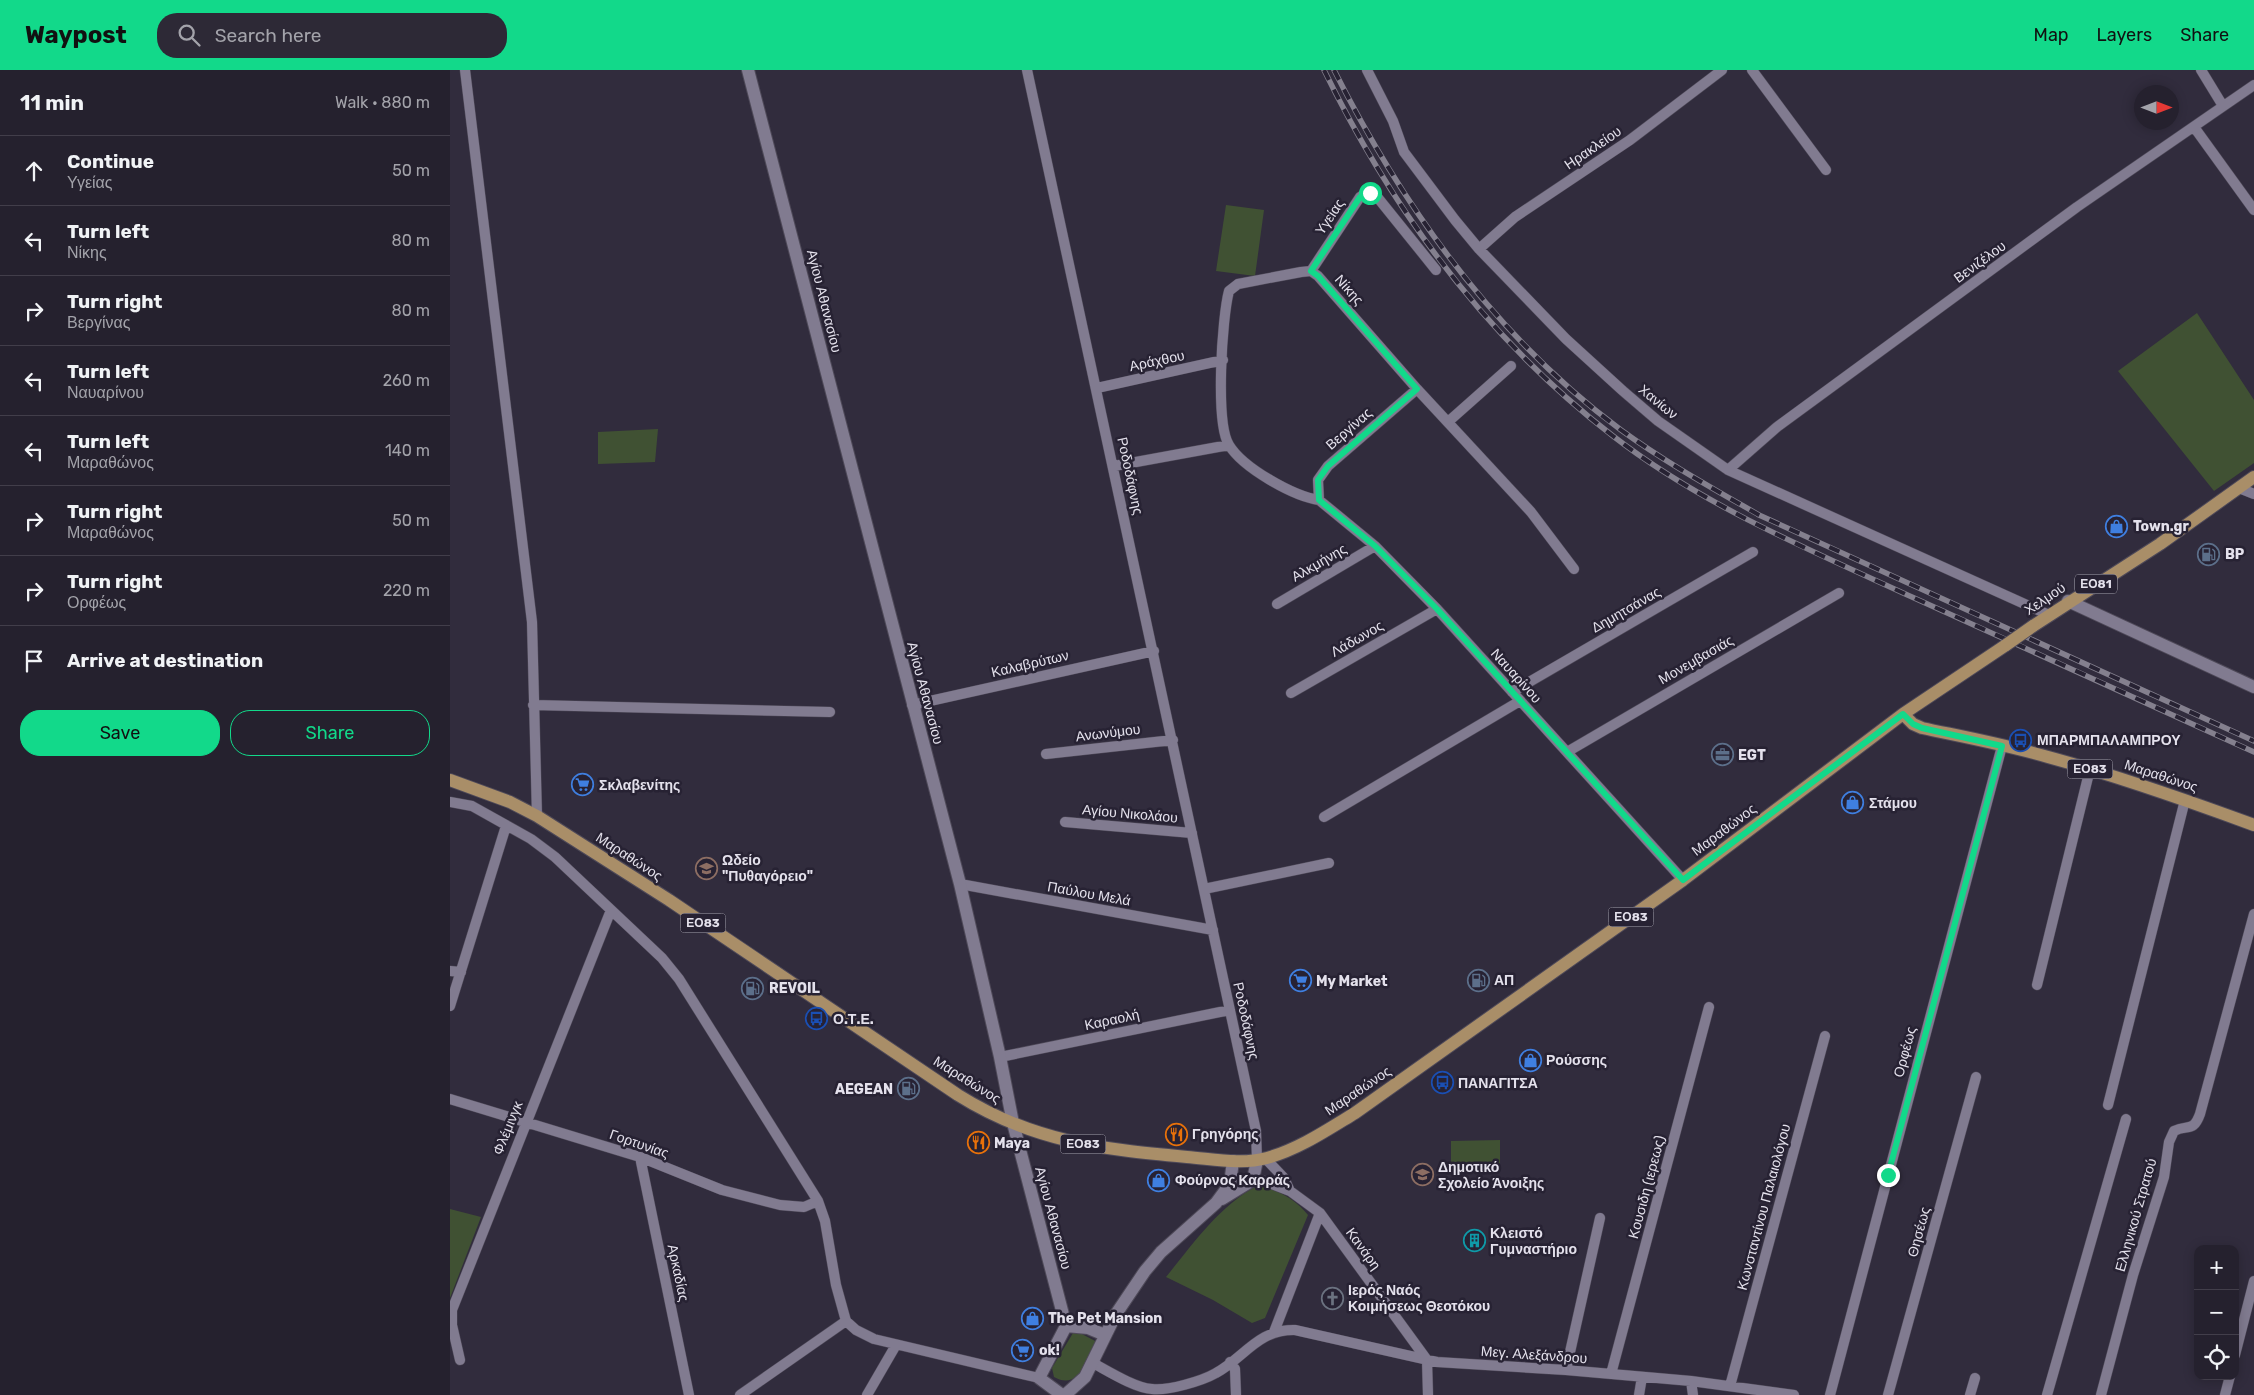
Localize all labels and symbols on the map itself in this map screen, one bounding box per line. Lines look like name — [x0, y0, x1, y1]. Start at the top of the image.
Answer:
north arrow — [2134, 85, 2179, 130]
street label: Ηρακλείου — [1561, 123, 1625, 173]
route start — [1359, 182, 1382, 205]
street label: Υγείας — [1312, 196, 1348, 238]
street label: Βενιζέλου — [1951, 237, 2009, 287]
street label: Αγίου Αθανασίου — [803, 248, 845, 354]
street label: Νίκης — [1331, 271, 1367, 309]
street label: Αράχθου — [1128, 347, 1186, 375]
street label: Χανίων — [1635, 381, 1681, 423]
street label: Βεργίνας — [1322, 404, 1376, 454]
street label: Ροδοδάφνης — [1113, 435, 1147, 517]
shop icon: Town.gr — [2105, 514, 2129, 538]
place label: Town.gr — [2133, 518, 2189, 535]
street label: Αλκμήνης — [1288, 540, 1350, 586]
fuel station icon: BP — [2197, 542, 2221, 566]
place label: BP — [2225, 546, 2245, 563]
road number: ΕΟ81 — [2075, 574, 2117, 594]
street label: Χελμού — [2021, 579, 2069, 619]
street label: Δημητσάνας — [1588, 583, 1664, 637]
street label: Λάδωνος — [1328, 617, 1386, 661]
street label: Μονεμβασιάς — [1656, 632, 1737, 688]
street label: Αγίου Αθανασίου — [903, 640, 947, 746]
street label: Ναυαρίνου — [1487, 645, 1545, 707]
street label: Καλαβρύτων — [990, 647, 1070, 681]
street label: Ανωνύμου — [1075, 721, 1141, 745]
bus stop icon: ΜΠΑΡΜΠΑΛΑΜΠΡΟΥ — [2009, 728, 2033, 752]
place label: ΜΠΑΡΜΠΑΛΑΜΠΡΟΥ — [2037, 732, 2181, 749]
office icon: EGT — [1710, 743, 1734, 767]
place label: EGT — [1738, 747, 1766, 764]
street label: Μαραθώνος — [2122, 756, 2200, 796]
road number: ΕΟ83 — [2068, 760, 2112, 779]
supermarket icon: Σκλαβενίτης — [571, 773, 595, 797]
place label: Σκλαβενίτης — [599, 777, 680, 794]
shop icon: Στάμου — [1841, 791, 1865, 815]
place label: Στάμου — [1869, 795, 1917, 812]
street label: Μαραθώνος — [1689, 800, 1760, 860]
street label: Αγίου Νικολάου — [1081, 801, 1179, 827]
street label: Μαραθώνος — [592, 829, 666, 885]
place label: Ωδείο "Πυθαγόρειο" — [722, 852, 813, 885]
school or university icon: Ωδείο "Πυθαγόρειο" — [694, 856, 718, 880]
street label: Παύλου Μελά — [1046, 878, 1132, 910]
road number: ΕΟ83 — [1608, 908, 1654, 926]
road number: ΕΟ83 — [680, 914, 726, 932]
fuel station icon: ΑΠ — [1466, 968, 1490, 992]
supermarket icon: My Market — [1288, 969, 1312, 993]
place label: ΑΠ — [1494, 972, 1514, 989]
place label: My Market — [1316, 973, 1388, 990]
fuel station icon: REVOIL — [741, 976, 765, 1000]
place label: REVOIL — [769, 980, 820, 997]
street label: Ροδοδάφνης — [1229, 980, 1263, 1062]
street label: Καραολή — [1083, 1006, 1141, 1034]
bus stop icon: Ο.Τ.Ε. — [805, 1007, 829, 1031]
place label: Ο.Τ.Ε. — [833, 1011, 874, 1028]
street label: Ορφέως — [1890, 1025, 1920, 1079]
shop icon: Ρούσσης — [1518, 1048, 1542, 1072]
place label: Ρούσσης — [1546, 1052, 1607, 1069]
street label: Μαραθώνος — [930, 1053, 1004, 1107]
street label: Μαραθώνος — [1322, 1063, 1394, 1119]
bus stop icon: ΠΑΝΑΓΙΤΣΑ — [1430, 1071, 1454, 1095]
place label: ΠΑΝΑΓΙΤΣΑ — [1458, 1075, 1538, 1092]
fuel station icon: AEGEAN — [897, 1077, 921, 1101]
place label: AEGEAN — [835, 1081, 893, 1098]
street label: Φλέμινγκ — [490, 1098, 527, 1157]
restaurant icon: Γρηγόρης — [1164, 1122, 1188, 1146]
street label: Κωνσταντίνου Παλαιολόγου — [1734, 1122, 1794, 1292]
street label: Γορτυνίας — [607, 1126, 671, 1162]
place label: Γρηγόρης — [1192, 1126, 1258, 1143]
restaurant icon: Maya — [966, 1131, 990, 1155]
road number: ΕΟ83 — [1060, 1134, 1106, 1154]
street label: Κουσιδη (ιερεως) — [1625, 1134, 1669, 1240]
place label: Maya — [994, 1135, 1030, 1152]
street label: Ελληνικού Στρατού — [2112, 1156, 2160, 1274]
place label: Δημοτικό Σχολείο Άνοιξης — [1438, 1159, 1544, 1192]
school or university icon: Δημοτικό Σχολείο Άνοιξης — [1410, 1163, 1434, 1187]
route end — [1877, 1164, 1900, 1187]
street label: Αγίου Αθανασίου — [1031, 1165, 1075, 1271]
shop icon: Φούρνος Καρράς — [1147, 1168, 1171, 1192]
place label: Φούρνος Καρράς — [1175, 1172, 1290, 1189]
street label: Θησέως — [1904, 1205, 1934, 1259]
street label: Κανάρη — [1342, 1225, 1384, 1273]
place label: Κλειστό Γυμναστήριο — [1490, 1225, 1577, 1258]
building icon: Κλειστό Γυμναστήριο — [1462, 1229, 1486, 1253]
street label: Αρκαδίας — [664, 1243, 692, 1303]
place label: Ιερός Ναός Κοιμήσεως Θεοτόκου — [1348, 1282, 1490, 1315]
church icon: Ιερός Ναός Κοιμήσεως Θεοτόκου — [1320, 1286, 1344, 1310]
shop icon: The Pet Mansion — [1020, 1306, 1044, 1330]
place label: The Pet Mansion — [1048, 1310, 1162, 1327]
supermarket icon: ok! — [1011, 1338, 1035, 1362]
place label: ok! — [1039, 1342, 1060, 1359]
street label: Μεγ. Αλεξάνδρου — [1480, 1343, 1588, 1367]

